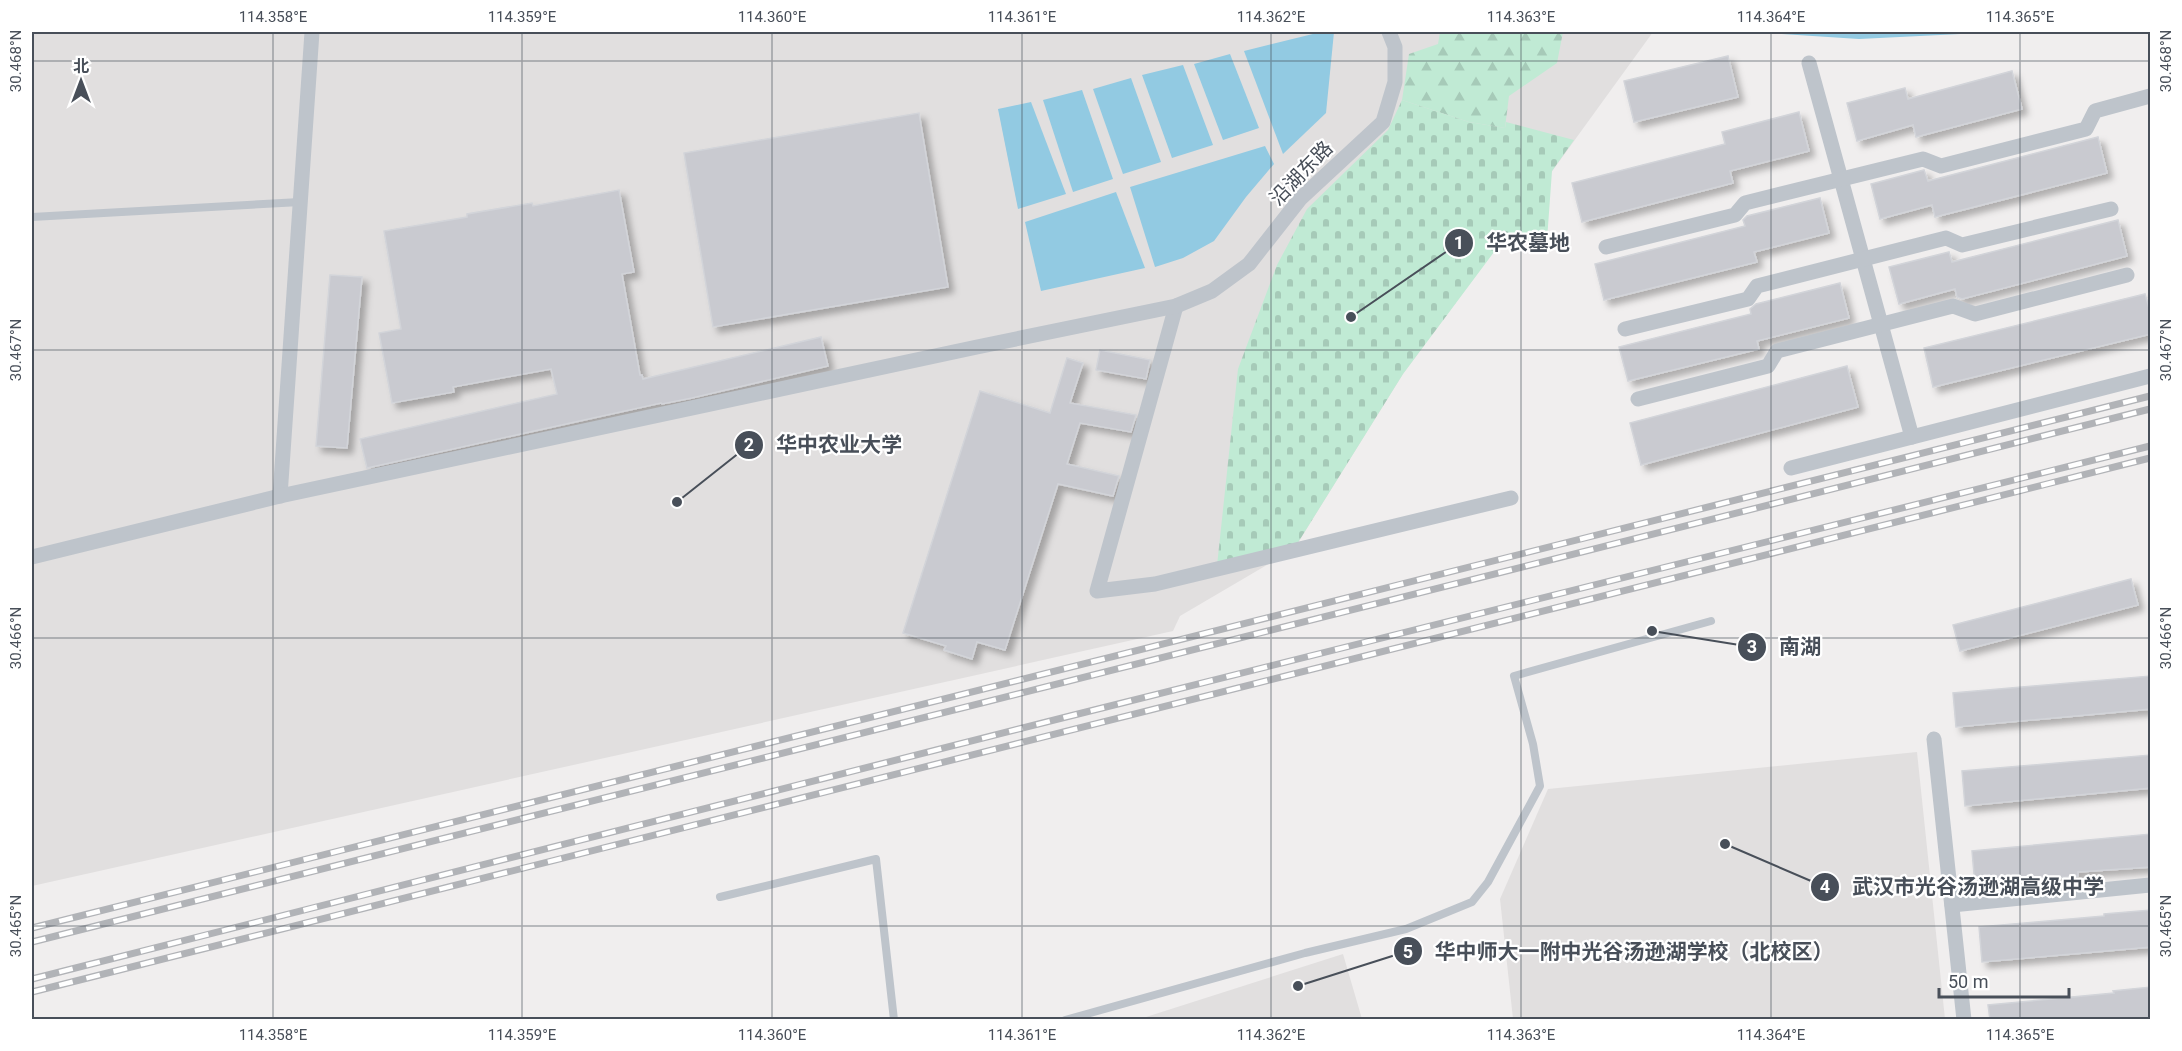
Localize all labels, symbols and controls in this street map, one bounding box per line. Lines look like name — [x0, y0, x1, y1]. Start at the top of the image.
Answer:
text: 114.358°E — [239, 8, 308, 26]
text: 114.359°E — [488, 8, 557, 26]
text: 114.360°E — [738, 8, 807, 26]
text: 114.361°E — [988, 8, 1057, 26]
text: 114.362°E — [1237, 8, 1306, 26]
text: 114.363°E — [1487, 8, 1556, 26]
text: 114.364°E — [1737, 8, 1806, 26]
text: 114.365°E — [1986, 8, 2055, 26]
text: 30.468°N — [7, 30, 25, 92]
text: 30.468°N — [2157, 30, 2175, 92]
north arrow — [51, 51, 111, 111]
text: 北 — [73, 57, 89, 76]
street label: 沿湖东路 — [1265, 136, 1337, 210]
callout: 华农墓地 — [1444, 223, 1582, 262]
text: 华农墓地 — [1486, 231, 1570, 255]
text: 1 — [1454, 232, 1464, 253]
text: 30.467°N — [7, 319, 25, 381]
text: 30.467°N — [2157, 319, 2175, 381]
callout: 华中农业大学 — [734, 425, 914, 464]
text: 华中农业大学 — [776, 433, 902, 457]
text: 2 — [744, 434, 754, 455]
text: 30.466°N — [7, 607, 25, 669]
text: 30.466°N — [2157, 607, 2175, 669]
callout: 南湖 — [1737, 627, 1833, 666]
text: 南湖 — [1779, 635, 1821, 659]
text: 3 — [1747, 636, 1757, 657]
callout: 武汉市光谷汤逊湖高级中学 — [1810, 867, 2116, 906]
text: 武汉市光谷汤逊湖高级中学 — [1852, 875, 2104, 899]
text: 4 — [1820, 876, 1830, 897]
text: 30.465°N — [7, 895, 25, 957]
text: 30.465°N — [2157, 895, 2175, 957]
callout: 华中师大一附中光谷汤逊湖学校（北校区） — [1393, 932, 1846, 971]
text: 华中师大一附中光谷汤逊湖学校（北校区） — [1435, 940, 1834, 964]
text: 5 — [1403, 941, 1413, 962]
scale bar — [1939, 961, 2070, 999]
text: 50 m — [1948, 971, 1988, 992]
text: 114.358°E — [239, 1026, 308, 1044]
text: 114.359°E — [488, 1026, 557, 1044]
text: 114.360°E — [738, 1026, 807, 1044]
text: 114.361°E — [988, 1026, 1057, 1044]
text: 114.362°E — [1237, 1026, 1306, 1044]
text: 114.363°E — [1487, 1026, 1556, 1044]
text: 114.364°E — [1737, 1026, 1806, 1044]
text: 114.365°E — [1986, 1026, 2055, 1044]

